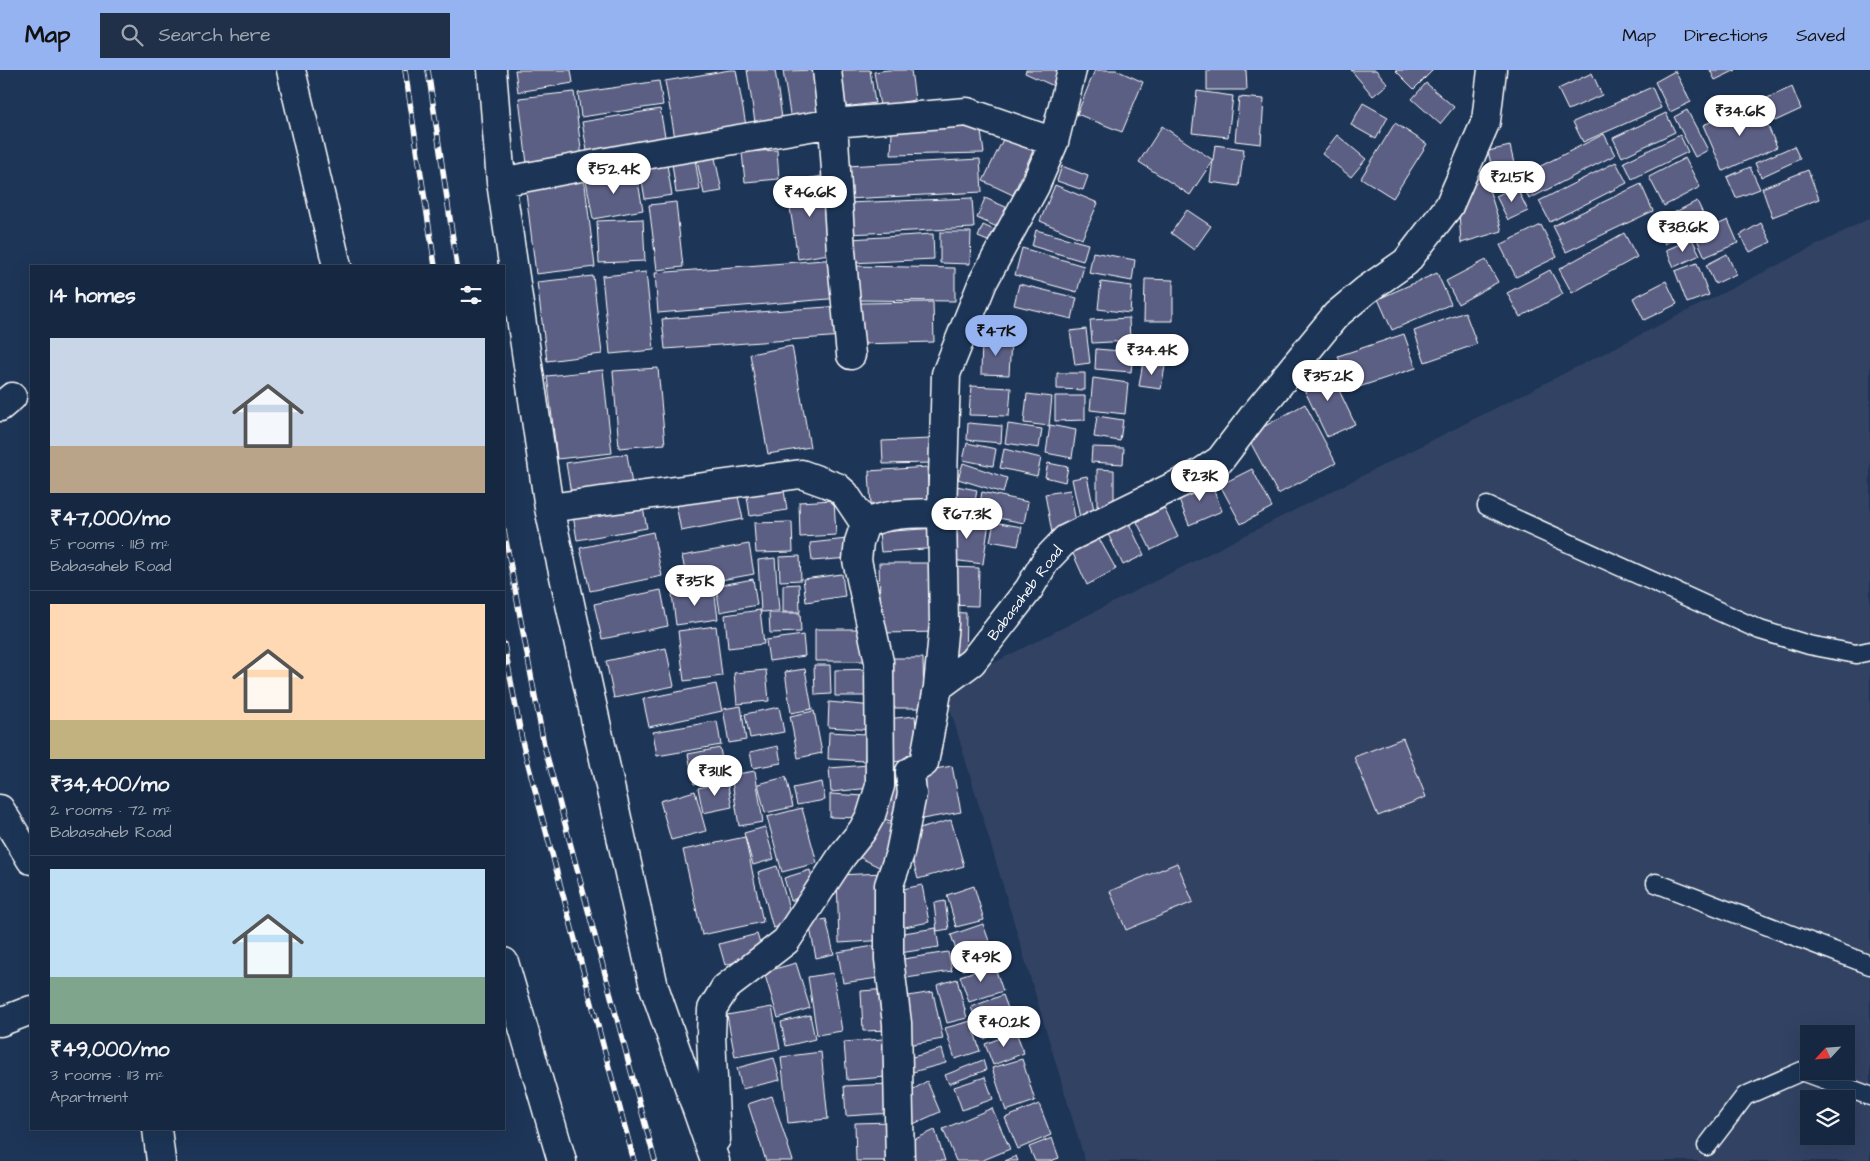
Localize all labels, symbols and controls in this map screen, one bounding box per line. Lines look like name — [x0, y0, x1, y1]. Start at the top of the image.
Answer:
search box — [100, 13, 450, 58]
text: Map — [25, 18, 70, 52]
icon: search — [118, 21, 146, 49]
text: Search here — [158, 22, 271, 49]
text: Map — [1622, 23, 1656, 48]
text: Directions — [1684, 23, 1768, 48]
text: Saved — [1796, 23, 1845, 48]
pin: ₹34.6K — [1699, 94, 1781, 137]
text: ₹34.6K — [1715, 100, 1765, 122]
pin: ₹52.4K — [573, 152, 655, 195]
text: ₹52.4K — [588, 158, 640, 180]
pin: ₹21.5K — [1471, 160, 1553, 203]
text: ₹21.5K — [1490, 166, 1534, 188]
pin: ₹46.6K — [769, 176, 851, 218]
text: ₹46.6K — [784, 181, 836, 203]
pin: ₹38.6K — [1642, 210, 1724, 253]
text: ₹38.6K — [1658, 216, 1708, 238]
text: 14 homes — [50, 281, 136, 310]
icon: filters — [457, 281, 485, 309]
pin: ₹47K — [966, 314, 1026, 357]
text: ₹47K — [976, 320, 1016, 342]
pin: ₹34.4K — [1111, 334, 1193, 376]
text: ₹34.4K — [1126, 339, 1178, 361]
pin: ₹35.2K — [1287, 360, 1369, 402]
text: ₹35.2K — [1303, 365, 1353, 387]
icon: home — [223, 371, 313, 461]
pin: ₹23K — [1170, 460, 1230, 502]
text: ₹23K — [1182, 465, 1218, 487]
pin: ₹67.3K — [926, 498, 1008, 540]
text: ₹67.3K — [942, 503, 992, 525]
text: ₹47,000/mo — [50, 504, 170, 533]
text: 5 rooms · 118 m² — [50, 533, 169, 555]
street label: Babasaheb Road — [983, 541, 1068, 645]
text: Babasaheb Road — [50, 555, 172, 577]
pin: ₹35K — [665, 564, 725, 607]
text: ₹35K — [676, 570, 714, 592]
icon: home — [223, 636, 313, 726]
pin: ₹31.1K — [674, 754, 756, 797]
text: ₹31.1K — [698, 760, 732, 782]
text: ₹34,400/mo — [50, 770, 169, 799]
text: 2 rooms · 72 m² — [50, 799, 172, 821]
text: Babasaheb Road — [50, 821, 172, 843]
icon: home — [223, 901, 313, 991]
pin: ₹49K — [951, 940, 1011, 983]
text: ₹49K — [962, 946, 1000, 968]
pin: ₹40.2K — [963, 1006, 1045, 1048]
text: ₹40.2K — [978, 1011, 1030, 1033]
north arrow — [1800, 1025, 1855, 1080]
map controls — [1800, 1025, 1855, 1145]
text: ₹49,000/mo — [50, 1035, 169, 1064]
text: 3 rooms · 113 m² — [50, 1064, 164, 1086]
text: Apartment — [50, 1086, 128, 1108]
button: layers — [1800, 1090, 1855, 1145]

